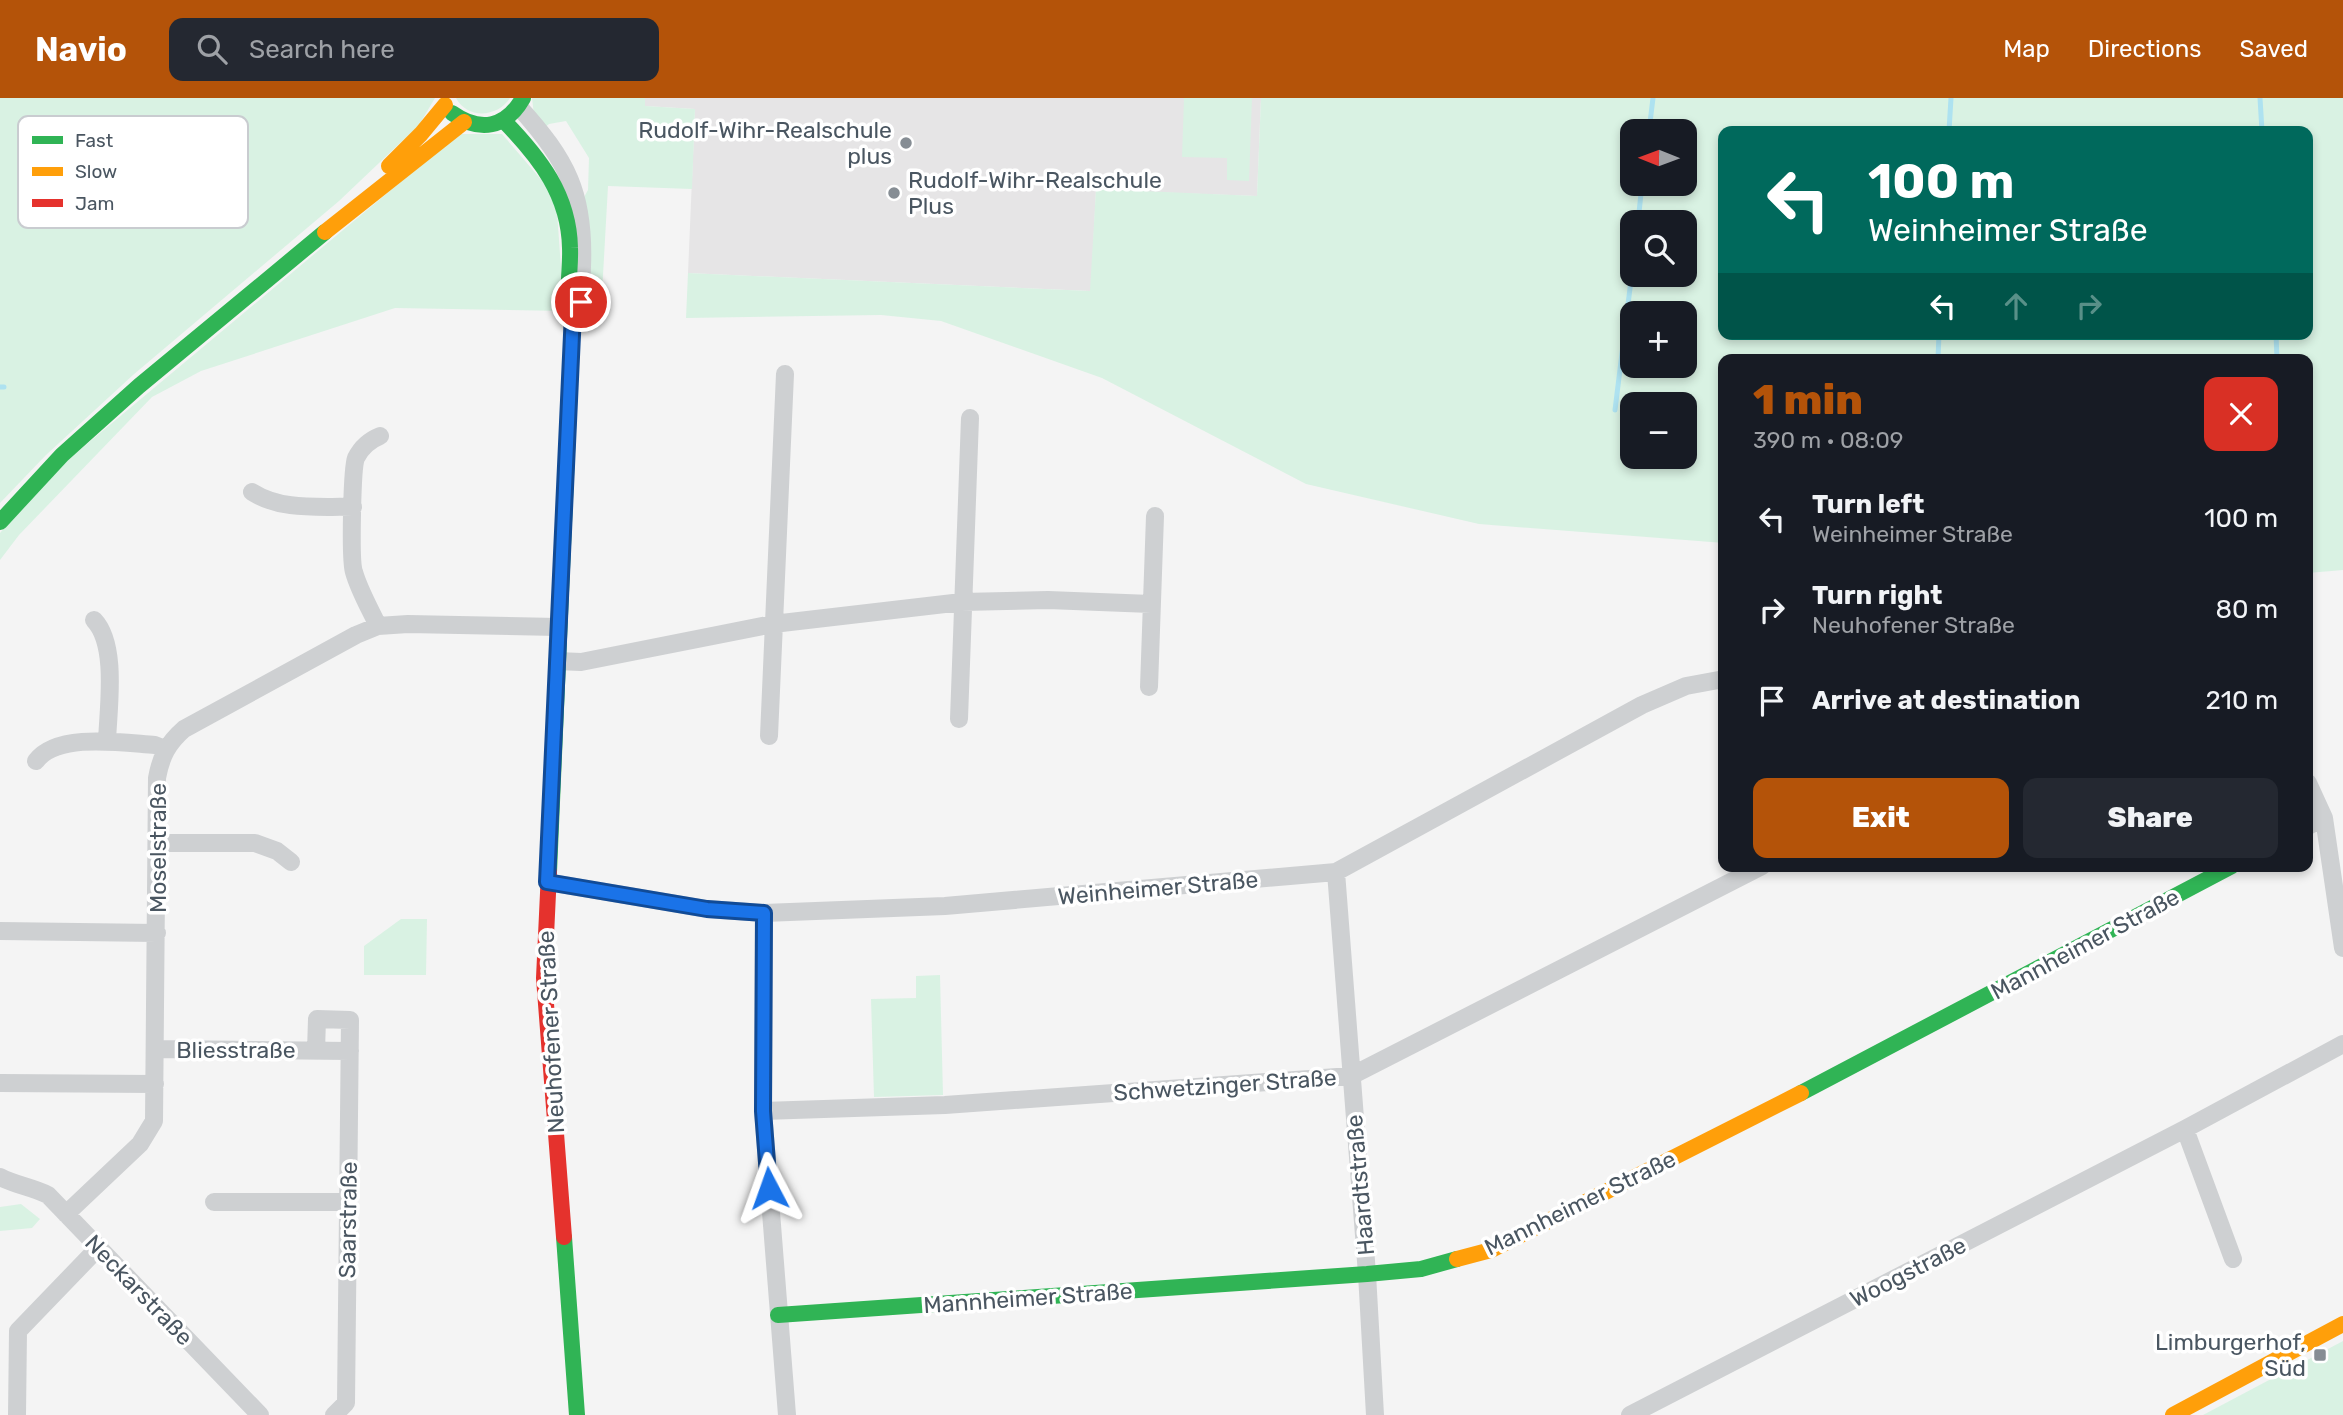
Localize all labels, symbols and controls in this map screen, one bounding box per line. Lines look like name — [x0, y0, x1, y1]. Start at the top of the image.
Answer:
search box — [169, 18, 659, 81]
text: Navio — [35, 30, 127, 69]
icon: search — [193, 30, 231, 68]
text: Search here — [249, 34, 395, 65]
text: Map — [2003, 35, 2050, 63]
text: Directions — [2088, 35, 2201, 63]
text: Saved — [2239, 35, 2308, 63]
legend — [18, 116, 248, 228]
place label: Rudolf-Wihr-Realschule plus — [638, 116, 892, 170]
north arrow — [1620, 119, 1698, 196]
map controls — [1620, 119, 1697, 469]
text: Fast — [75, 129, 114, 152]
marker: Rudolf-Wihr-Realschule plus — [898, 135, 914, 151]
text: 100 m — [1868, 152, 2014, 210]
icon: left — [1753, 154, 1844, 245]
text: Slow — [75, 160, 117, 183]
place label: Rudolf-Wihr-Realschule Plus — [908, 166, 1162, 220]
marker: Rudolf-Wihr-Realschule Plus — [886, 185, 902, 201]
text: Jam — [75, 192, 114, 215]
button: search — [1620, 210, 1697, 287]
text: Weinheimer Straße — [1868, 211, 2148, 249]
pin — [551, 272, 611, 332]
icon: arrive — [562, 283, 600, 321]
icon: left — [1924, 287, 1962, 325]
icon: ahead — [1997, 287, 2035, 325]
icon: right — [2070, 287, 2108, 325]
button: + — [1620, 301, 1697, 378]
text: 1 min — [1753, 375, 1863, 425]
button: close — [2204, 377, 2278, 451]
button: − — [1620, 392, 1697, 469]
text: 390 m · 08:09 — [1753, 426, 1903, 454]
text: Turn left — [1812, 489, 1924, 520]
icon: left — [1753, 500, 1791, 538]
text: 100 m — [2204, 503, 2278, 534]
text: Weinheimer Straße — [1812, 520, 2013, 548]
text: Turn right — [1812, 580, 1942, 611]
icon: right — [1753, 591, 1791, 629]
text: 80 m — [2215, 594, 2278, 625]
text: Neuhofener Straße — [1812, 611, 2015, 639]
icon: arrive — [1753, 682, 1791, 720]
text: Arrive at destination — [1812, 685, 2080, 716]
text: 210 m — [2206, 685, 2278, 716]
button: Exit — [1753, 778, 2009, 858]
button: Share — [2023, 778, 2278, 858]
street label: Moselstraße — [144, 783, 172, 913]
street label: Weinheimer Straße — [1057, 865, 1259, 911]
street label: Mannheimer Straße — [1986, 882, 2184, 1006]
street label: Neuhofener Straße — [532, 930, 570, 1134]
street label: Bliesstraße — [176, 1036, 296, 1064]
street label: Schwetzinger Straße — [1113, 1063, 1337, 1107]
street label: Haardtstraße — [1340, 1113, 1380, 1257]
street label: Mannheimer Straße — [1480, 1145, 1680, 1261]
position arrow — [732, 1151, 806, 1225]
street label: Saarstraße — [333, 1161, 363, 1279]
street label: Neckarstraße — [79, 1229, 199, 1351]
street label: Woogstraße — [1845, 1231, 1971, 1313]
street label: Mannheimer Straße — [923, 1277, 1133, 1319]
place label: Limburgerhof, Süd — [2155, 1328, 2306, 1382]
marker: Limburgerhof, Süd — [2312, 1347, 2328, 1363]

